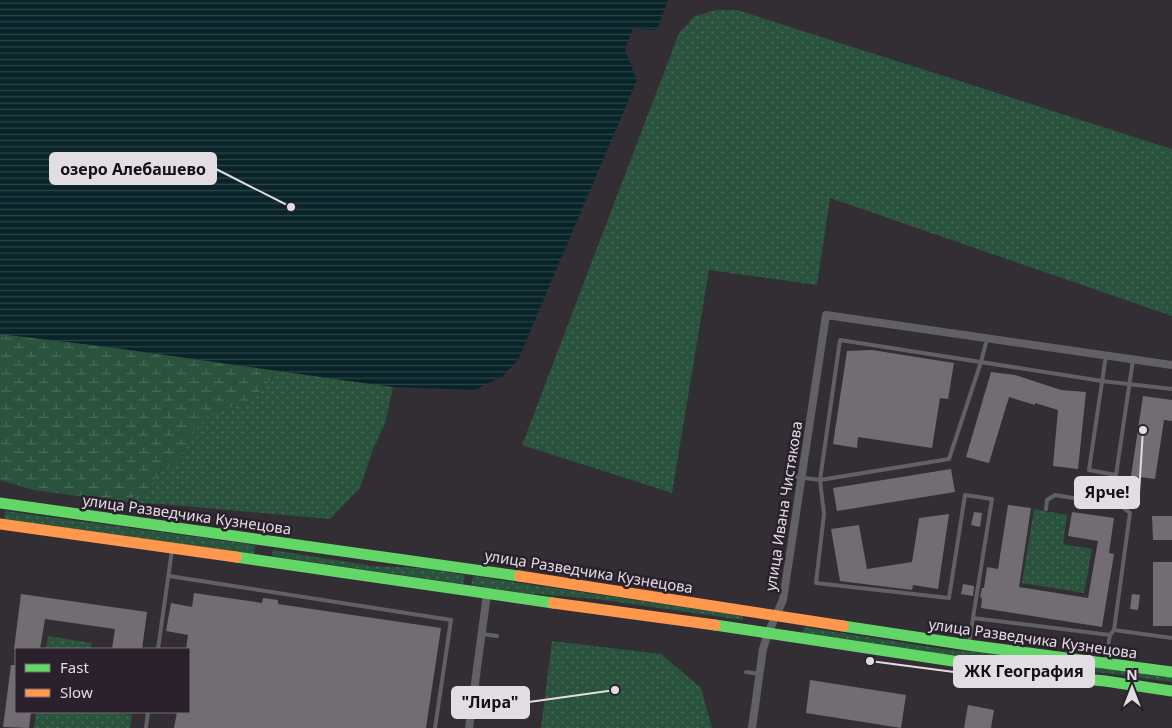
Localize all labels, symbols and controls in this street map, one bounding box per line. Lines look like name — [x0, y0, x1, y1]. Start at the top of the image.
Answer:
callout: озеро Алебашево — [50, 153, 216, 184]
text: озеро Алебашево — [60, 158, 206, 180]
street label: улица Ивана Чистякова — [760, 420, 806, 592]
callout: Ярче! — [1075, 477, 1139, 508]
text: Ярче! — [1085, 481, 1129, 503]
street label: улица Разведчика Кузнецова — [81, 489, 293, 539]
street label: улица Разведчика Кузнецова — [483, 545, 695, 597]
street label: улица Разведчика Кузнецова — [927, 613, 1139, 663]
legend — [15, 648, 190, 713]
callout: ЖК География — [954, 656, 1094, 687]
text: Fast — [60, 657, 89, 677]
text: ЖК География — [964, 660, 1084, 682]
north arrow — [1107, 663, 1157, 713]
text: N — [1126, 665, 1138, 684]
text: Slow — [60, 682, 93, 702]
callout: "Лира" — [452, 687, 529, 718]
text: "Лира" — [462, 691, 518, 713]

